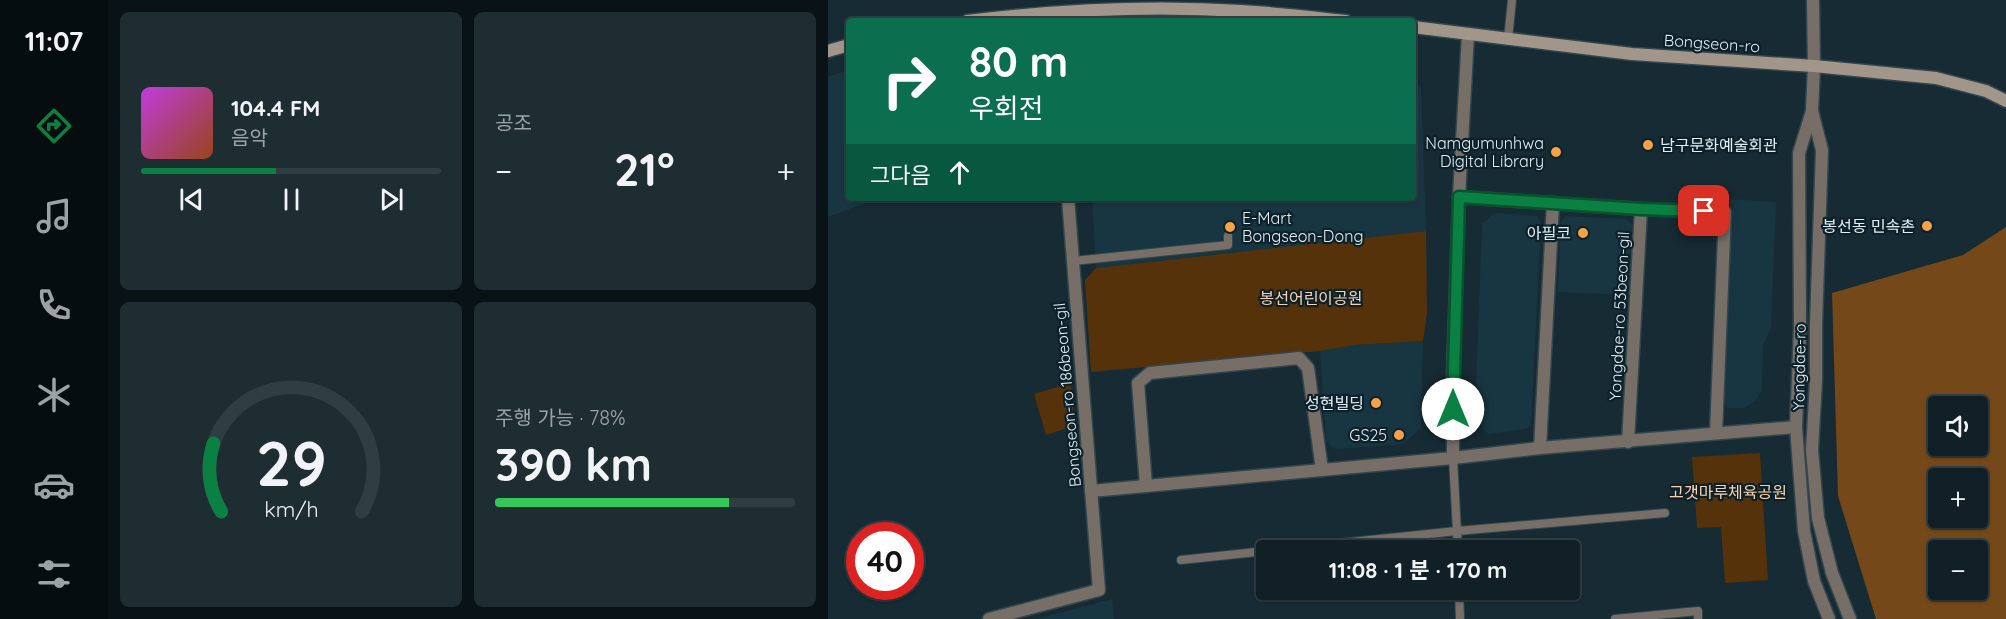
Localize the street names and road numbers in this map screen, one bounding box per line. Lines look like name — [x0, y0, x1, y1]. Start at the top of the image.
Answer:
street label: Bongseon-ro — [1663, 30, 1761, 56]
street label: Yongdae-ro 53beon-gil — [1605, 231, 1633, 401]
street label: Bongseon-ro 186beon-gil — [1049, 302, 1085, 488]
street label: Yongdae-ro — [1788, 323, 1810, 411]

